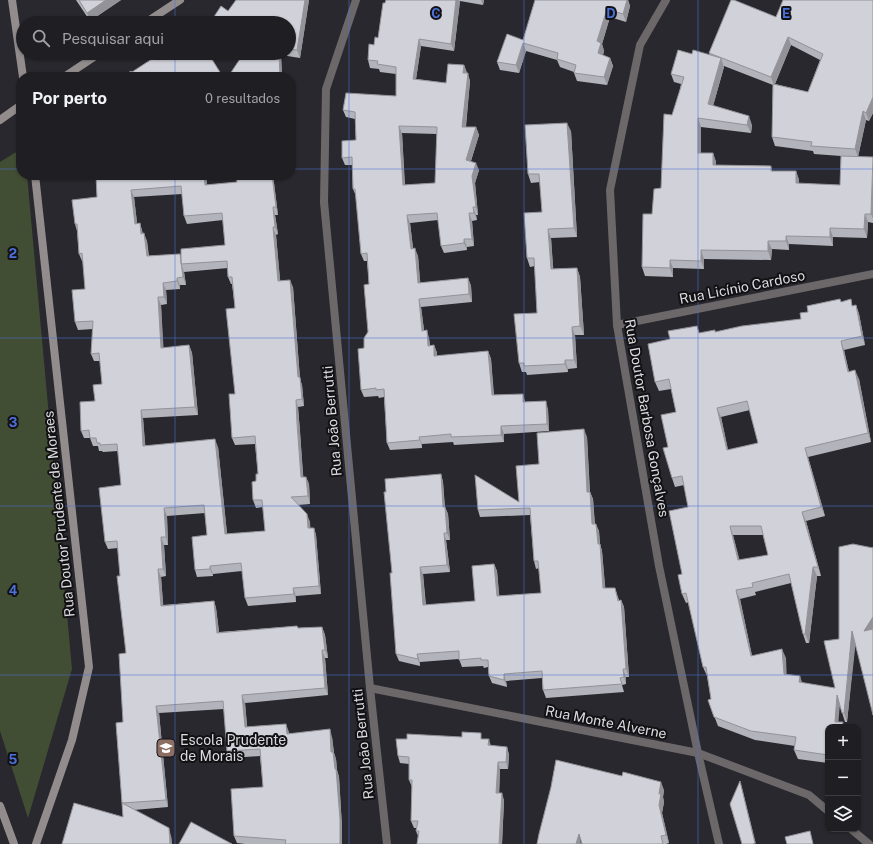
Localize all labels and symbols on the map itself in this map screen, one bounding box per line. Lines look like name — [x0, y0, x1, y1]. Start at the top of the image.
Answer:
text: C — [431, 6, 441, 21]
text: D — [606, 6, 616, 21]
text: E — [782, 6, 790, 21]
text: 2 — [9, 246, 17, 261]
street label: Rua Licínio Cardoso — [678, 267, 806, 307]
street label: Rua Doutor Barbosa Gonçalves — [622, 318, 672, 518]
street label: Rua João Berrutti — [319, 365, 345, 477]
street label: Rua Doutor Prudente de Moraes — [40, 410, 78, 618]
text: 3 — [9, 415, 18, 430]
text: 4 — [9, 583, 18, 598]
street label: Rua João Berrutti — [349, 688, 377, 800]
street label: Rua Monte Alverne — [544, 702, 668, 742]
place label: Escola Prudente de Morais — [180, 732, 286, 764]
school or university icon: Escola Prudente de Morais — [155, 737, 177, 759]
text: 5 — [9, 752, 18, 767]

